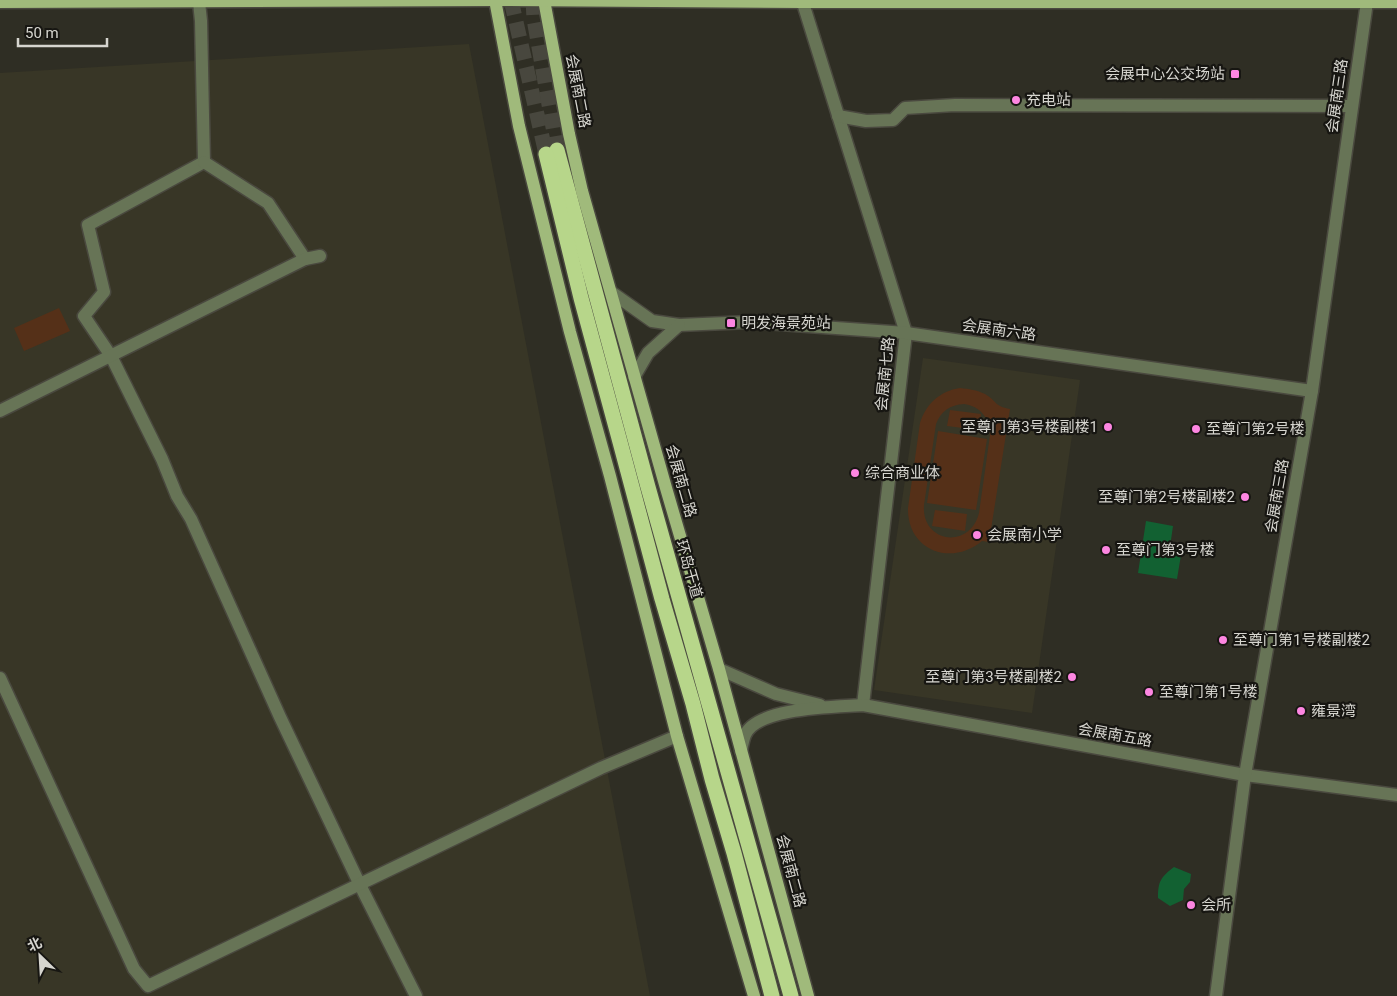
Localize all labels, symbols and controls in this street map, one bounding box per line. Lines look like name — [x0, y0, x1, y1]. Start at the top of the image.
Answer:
scale bar — [18, 15, 106, 47]
text: 50 m — [25, 24, 59, 42]
street label: 会展南二路 — [562, 52, 594, 130]
street label: 会展南三路 — [1323, 58, 1351, 134]
place label: 会展中心公交场站 — [1105, 65, 1225, 83]
marker: 会展中心公交场站 — [1229, 68, 1241, 80]
place label: 充电站 — [1026, 91, 1071, 109]
marker: 充电站 — [1010, 94, 1022, 106]
place label: 明发海景苑站 — [741, 314, 831, 332]
street label: 会展南六路 — [961, 316, 1037, 344]
marker: 明发海景苑站 — [725, 317, 737, 329]
street label: 会展南七路 — [872, 336, 898, 412]
place label: 至尊门第3号楼副楼1 — [961, 418, 1098, 436]
place label: 至尊门第2号楼 — [1206, 420, 1304, 438]
marker: 至尊门第3号楼副楼1 — [1102, 421, 1114, 433]
marker: 至尊门第2号楼 — [1190, 423, 1202, 435]
street label: 会展南二路 — [662, 442, 700, 520]
street label: 会展南三路 — [1262, 457, 1292, 535]
place label: 综合商业体 — [865, 464, 940, 482]
marker: 综合商业体 — [849, 467, 861, 479]
place label: 至尊门第2号楼副楼2 — [1098, 488, 1235, 506]
marker: 至尊门第2号楼副楼2 — [1239, 491, 1251, 503]
place label: 会展南小学 — [987, 526, 1062, 544]
marker: 会展南小学 — [971, 529, 983, 541]
street label: 环岛干道 — [672, 538, 706, 600]
place label: 至尊门第3号楼 — [1116, 541, 1214, 559]
marker: 至尊门第3号楼 — [1100, 544, 1112, 556]
place label: 至尊门第1号楼副楼2 — [1233, 631, 1370, 649]
marker: 至尊门第1号楼副楼2 — [1217, 634, 1229, 646]
place label: 至尊门第3号楼副楼2 — [925, 668, 1062, 686]
marker: 至尊门第3号楼副楼2 — [1066, 671, 1078, 683]
place label: 至尊门第1号楼 — [1159, 683, 1257, 701]
marker: 至尊门第1号楼 — [1143, 686, 1155, 698]
place label: 雍景湾 — [1311, 702, 1356, 720]
marker: 雍景湾 — [1295, 705, 1307, 717]
street label: 会展南五路 — [1076, 720, 1154, 750]
street label: 会展南二路 — [773, 832, 809, 910]
place label: 会所 — [1201, 896, 1231, 914]
marker: 会所 — [1185, 899, 1197, 911]
north arrow — [15, 931, 65, 981]
text: 北 — [25, 934, 44, 954]

